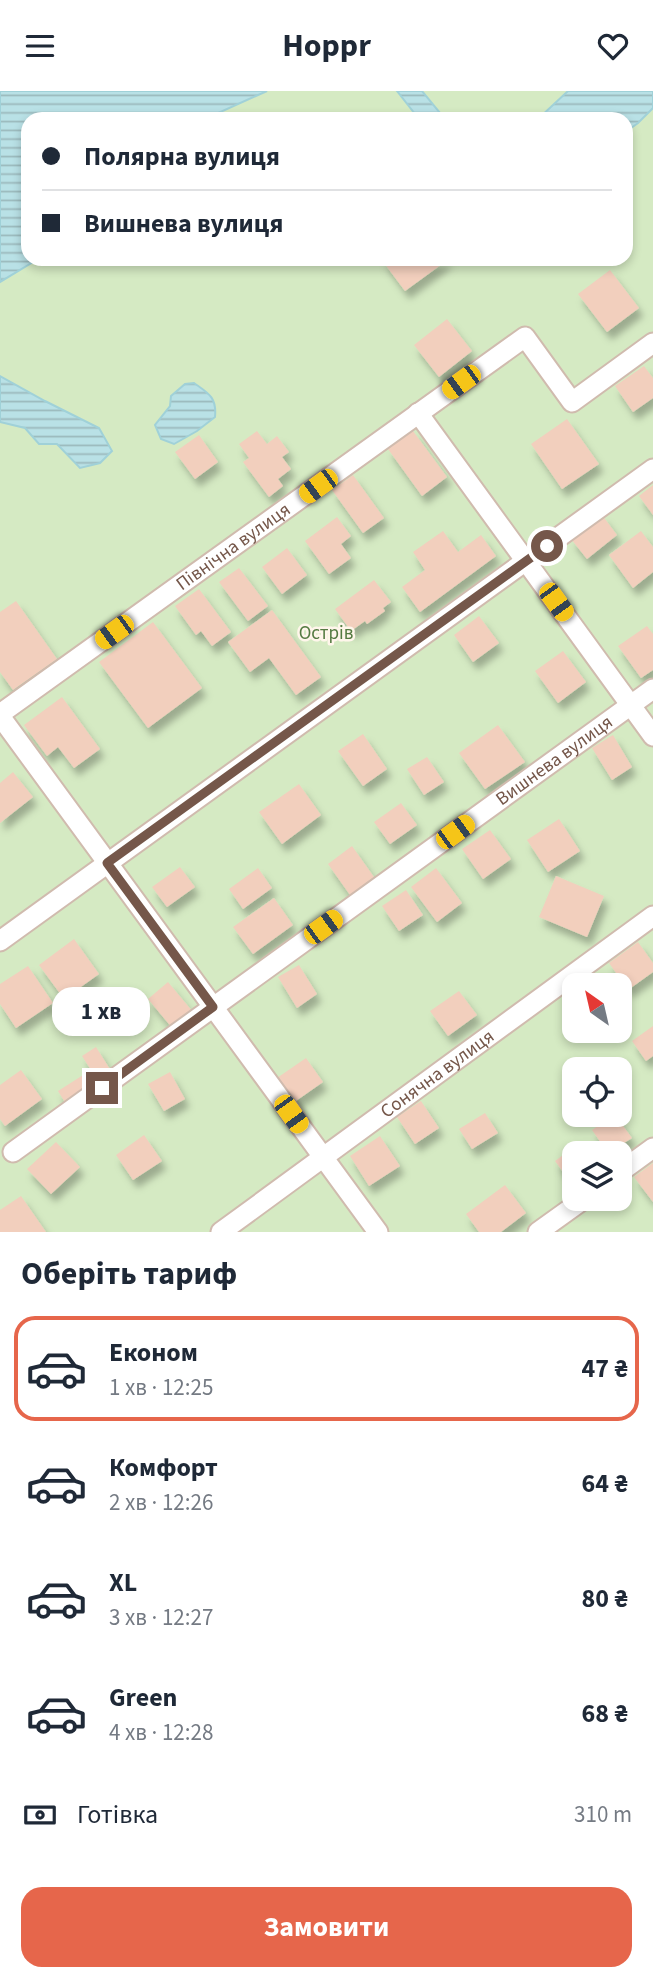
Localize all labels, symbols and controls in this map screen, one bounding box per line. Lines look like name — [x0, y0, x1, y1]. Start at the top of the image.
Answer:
text: Hoppr — [282, 23, 371, 69]
icon: menu — [21, 27, 59, 65]
icon: heart — [594, 27, 632, 65]
text: Полярна вулиця — [84, 138, 280, 175]
text: Вишнева вулиця — [84, 205, 283, 242]
car — [438, 361, 485, 403]
car — [295, 465, 342, 507]
street label: Північна вулиця — [170, 496, 296, 597]
route start — [531, 530, 563, 562]
car — [536, 579, 577, 625]
car — [91, 611, 138, 653]
park label: Острів — [299, 620, 353, 647]
street label: Вишнева вулиця — [490, 709, 618, 812]
car — [432, 811, 479, 853]
car — [300, 906, 347, 948]
north arrow — [562, 973, 632, 1043]
map controls — [562, 973, 632, 1211]
callout: 1 хв — [53, 986, 151, 1035]
text: 1 хв — [81, 995, 121, 1028]
street label: Сонячна вулиця — [375, 1023, 500, 1125]
button: locate — [562, 1057, 632, 1127]
route end — [86, 1072, 118, 1104]
car — [271, 1091, 312, 1137]
button: layers — [562, 1141, 632, 1211]
text: Оберіть тариф — [21, 1251, 237, 1297]
text: Економ — [109, 1334, 198, 1371]
icon: car — [25, 1337, 88, 1400]
text: 47 ₴ — [582, 1350, 628, 1387]
text: 1 хв · 12:25 — [109, 1371, 213, 1404]
text: Комфорт — [109, 1449, 218, 1486]
icon: car — [25, 1452, 88, 1515]
text: 64 ₴ — [582, 1465, 628, 1502]
text: 2 хв · 12:26 — [109, 1486, 213, 1519]
text: XL — [109, 1564, 137, 1601]
icon: car — [25, 1567, 88, 1630]
text: 80 ₴ — [582, 1580, 628, 1617]
text: 3 хв · 12:27 — [109, 1601, 213, 1634]
text: Green — [109, 1679, 177, 1716]
icon: car — [25, 1682, 88, 1745]
text: 68 ₴ — [582, 1695, 628, 1732]
text: 4 хв · 12:28 — [109, 1716, 213, 1749]
icon: cash — [21, 1796, 59, 1834]
text: Готівка — [77, 1796, 158, 1833]
text: 310 m — [574, 1798, 632, 1831]
button: Замовити — [21, 1887, 632, 1967]

